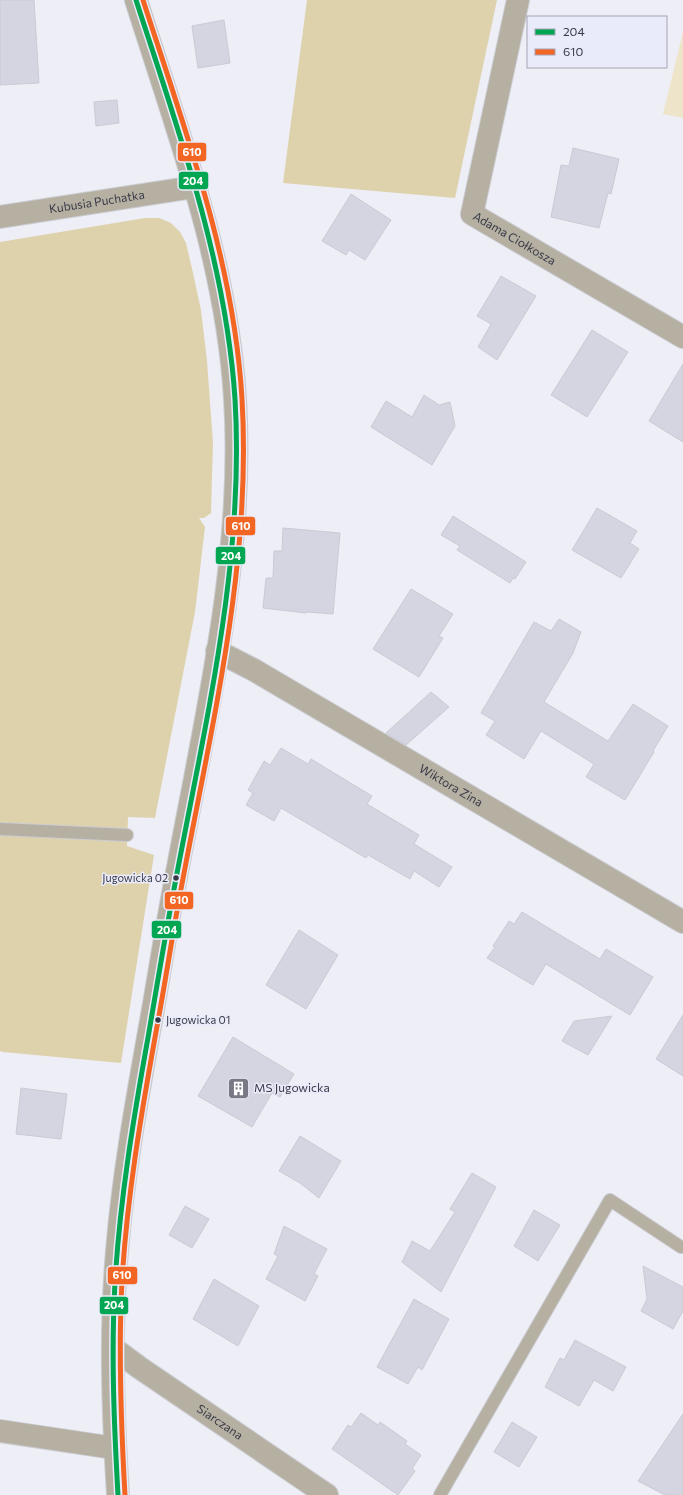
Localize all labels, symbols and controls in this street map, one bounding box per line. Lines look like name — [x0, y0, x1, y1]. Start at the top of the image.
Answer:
legend — [527, 16, 667, 68]
text: 204 — [563, 24, 585, 38]
text: 610 — [563, 44, 583, 58]
line badge: 610 — [177, 142, 207, 162]
text: 610 — [182, 145, 202, 158]
line badge: 204 — [178, 171, 209, 190]
text: 204 — [183, 174, 203, 187]
street label: Kubusia Puchatka — [48, 187, 146, 215]
street label: Adama Ciołkosza — [471, 208, 559, 267]
line badge: 610 — [225, 516, 256, 536]
text: 610 — [231, 519, 251, 532]
line badge: 204 — [215, 546, 246, 565]
text: 204 — [221, 549, 241, 562]
street label: Wiktora Zina — [417, 761, 486, 809]
place label: Jugowicka 02 — [102, 871, 168, 885]
marker: Jugowicka 02 — [171, 873, 181, 883]
line badge: 610 — [164, 891, 194, 910]
text: 610 — [169, 893, 189, 906]
line badge: 204 — [151, 920, 182, 939]
text: 204 — [157, 923, 177, 936]
place label: Jugowicka 01 — [166, 1013, 230, 1027]
marker: Jugowicka 01 — [153, 1015, 163, 1025]
building icon: MS Jugowicka — [226, 1075, 252, 1101]
place label: MS Jugowicka — [254, 1080, 330, 1095]
line badge: 610 — [107, 1266, 138, 1285]
text: 610 — [112, 1268, 132, 1281]
line badge: 204 — [99, 1296, 129, 1315]
text: 204 — [104, 1298, 124, 1311]
street label: Siarczana — [195, 1401, 246, 1442]

